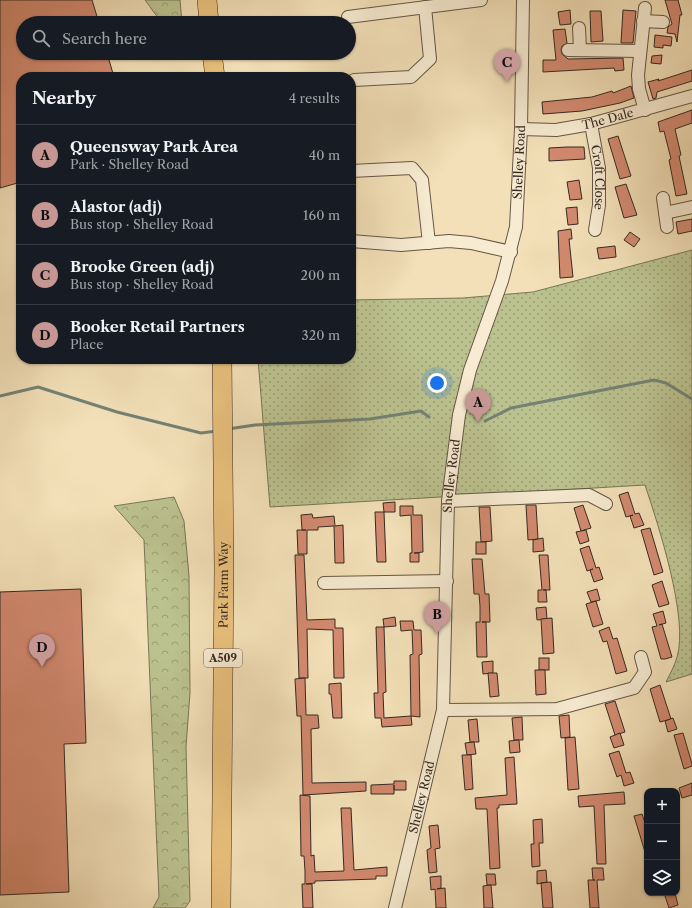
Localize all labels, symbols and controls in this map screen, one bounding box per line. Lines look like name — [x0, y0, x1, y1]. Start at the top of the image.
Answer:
search box — [16, 16, 356, 60]
icon: search — [30, 27, 52, 49]
text: Search here — [62, 29, 147, 48]
pin: C — [494, 49, 520, 82]
text: Nearby — [32, 88, 96, 108]
text: 4 results — [289, 90, 340, 106]
street label: The Dale — [581, 104, 635, 132]
street label: Shelley Road — [509, 124, 528, 200]
text: Queensway Park Area — [70, 137, 238, 156]
street label: Croft Close — [588, 144, 607, 211]
text: A — [40, 147, 50, 163]
text: 40 m — [309, 147, 340, 163]
text: Park · Shelley Road — [70, 156, 189, 172]
text: Alastor (adj) — [70, 197, 162, 216]
text: B — [40, 207, 50, 223]
text: 160 m — [303, 207, 340, 223]
text: Bus stop · Shelley Road — [70, 216, 213, 232]
text: Brooke Green (adj) — [70, 257, 214, 276]
text: C — [40, 267, 50, 283]
text: 200 m — [300, 267, 340, 283]
text: Bus stop · Shelley Road — [70, 276, 213, 292]
text: Booker Retail Partners — [70, 317, 245, 336]
text: D — [39, 327, 51, 343]
text: 320 m — [302, 327, 340, 343]
text: Place — [70, 336, 103, 352]
your location — [427, 373, 447, 393]
pin: A — [465, 389, 491, 422]
street label: Shelley Road — [440, 437, 463, 513]
street label: Park Farm Way — [215, 541, 231, 628]
pin: B — [424, 601, 450, 634]
pin: D — [29, 634, 55, 667]
road number: A509 — [204, 649, 242, 667]
street label: Shelley Road — [405, 759, 438, 835]
map controls — [644, 788, 680, 896]
button: + — [644, 788, 680, 824]
button: − — [644, 824, 680, 860]
button: layers — [644, 860, 680, 896]

